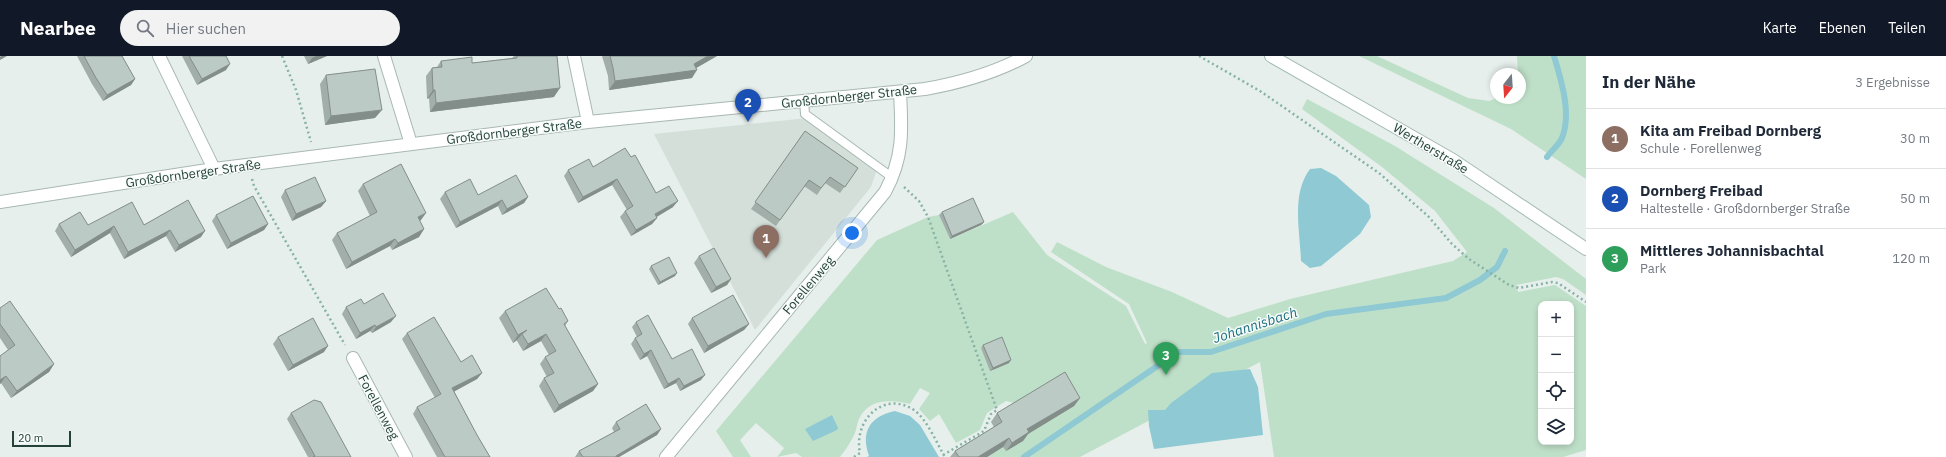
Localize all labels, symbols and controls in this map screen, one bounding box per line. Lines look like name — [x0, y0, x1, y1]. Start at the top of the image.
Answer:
search box — [120, 10, 400, 46]
text: Nearbee — [20, 16, 96, 40]
icon: search — [134, 17, 156, 39]
text: Hier suchen — [166, 19, 246, 38]
text: Karte — [1763, 19, 1797, 37]
text: Ebenen — [1819, 19, 1866, 37]
text: Teilen — [1888, 19, 1926, 37]
north arrow — [1490, 68, 1526, 104]
text: In der Nähe — [1602, 71, 1696, 93]
text: 3 Ergebnisse — [1855, 74, 1930, 91]
street label: Großdornberger Straße — [780, 81, 918, 112]
pin: 2 — [735, 89, 761, 122]
street label: Großdornberger Straße — [445, 115, 583, 148]
street label: Wertherstraße — [1390, 119, 1472, 178]
text: Kita am Freibad Dornberg — [1640, 121, 1821, 140]
text: 1 — [1611, 130, 1619, 147]
text: 30 m — [1900, 130, 1930, 147]
text: Schule · Forellenweg — [1640, 140, 1761, 157]
street label: Großdornberger Straße — [124, 156, 262, 191]
text: Dornberg Freibad — [1640, 181, 1763, 200]
text: 2 — [1611, 190, 1619, 207]
text: 50 m — [1900, 190, 1930, 207]
text: Haltestelle · Großdornberger Straße — [1640, 200, 1850, 217]
your location — [842, 223, 862, 243]
pin: 1 — [753, 225, 779, 258]
text: Mittleres Johannisbachtal — [1640, 241, 1824, 260]
text: 3 — [1611, 250, 1619, 267]
text: 120 m — [1892, 250, 1930, 267]
street label: Forellenweg — [779, 252, 838, 318]
text: Park — [1640, 260, 1666, 277]
map controls — [1538, 301, 1574, 445]
button: + — [1538, 301, 1574, 337]
water label: Johannisbach — [1210, 303, 1300, 347]
button: − — [1538, 337, 1574, 373]
pin: 3 — [1153, 342, 1179, 375]
street label: Forellenweg — [354, 372, 403, 443]
button: locate — [1538, 373, 1574, 409]
button: layers — [1538, 409, 1574, 445]
scale bar — [12, 429, 71, 448]
text: 20 m — [18, 431, 43, 445]

